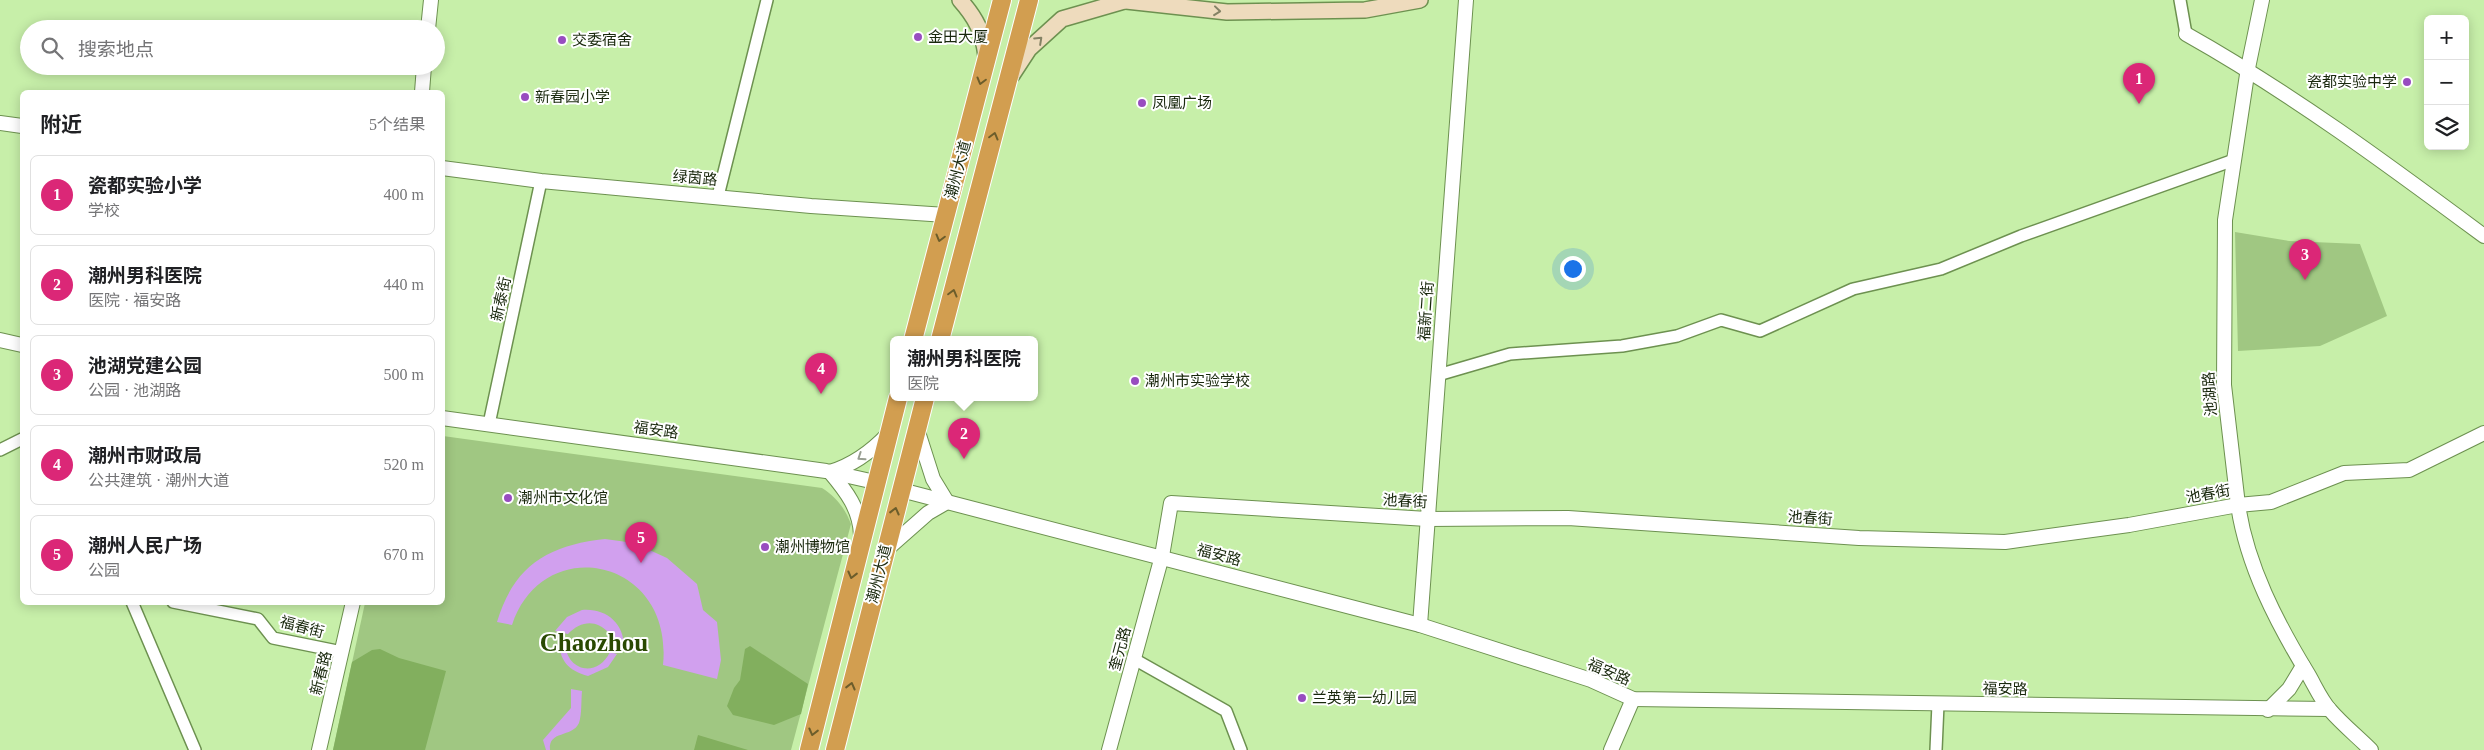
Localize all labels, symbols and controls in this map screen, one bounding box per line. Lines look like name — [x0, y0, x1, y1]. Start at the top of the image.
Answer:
one-way arrow — [1214, 5, 1222, 16]
map controls — [2424, 15, 2469, 150]
button: + — [2424, 15, 2469, 60]
search box — [20, 20, 445, 75]
place label: 金田大厦 — [928, 29, 988, 45]
marker: 金田大厦 — [912, 31, 924, 43]
place label: 交委宿舍 — [572, 32, 632, 48]
icon: search — [38, 34, 66, 62]
marker: 交委宿舍 — [556, 34, 568, 46]
one-way arrow — [1033, 37, 1042, 46]
text: 搜索地点 — [78, 39, 154, 60]
button: − — [2424, 60, 2469, 105]
pin: 1 — [2123, 63, 2155, 104]
place label: 瓷都实验中学 — [2307, 74, 2397, 90]
marker: 瓷都实验中学 — [2401, 76, 2413, 88]
one-way arrow — [976, 77, 987, 85]
place label: 新春园小学 — [535, 89, 610, 105]
marker: 新春园小学 — [519, 91, 531, 103]
place label: 凤凰广场 — [1152, 95, 1212, 111]
marker: 凤凰广场 — [1136, 97, 1148, 109]
button: layers — [2424, 105, 2469, 150]
text: 附近 — [40, 113, 82, 137]
text: 5个结果 — [369, 116, 425, 133]
one-way arrow — [989, 132, 999, 141]
street label: 潮州大道 — [942, 139, 973, 201]
street label: 绿茵路 — [672, 168, 718, 188]
text: 瓷都实验小学 — [88, 175, 202, 196]
text: 1 — [53, 186, 61, 203]
text: 400 m — [384, 186, 424, 203]
text: 学校 — [88, 202, 120, 219]
one-way arrow — [935, 234, 945, 242]
pin: 3 — [2289, 239, 2321, 280]
your location — [1560, 256, 1586, 282]
text: 潮州男科医院 — [88, 265, 202, 286]
street label: 新泰街 — [488, 275, 514, 323]
text: 2 — [53, 276, 61, 293]
text: 440 m — [384, 276, 424, 293]
street label: 福新二街 — [1416, 281, 1436, 341]
one-way arrow — [947, 289, 958, 298]
text: 医院 · 福安路 — [88, 292, 181, 309]
popup — [890, 336, 1038, 401]
text: 潮州男科医院 — [907, 348, 1021, 369]
pin: 4 — [805, 353, 837, 394]
text: 池湖党建公园 — [88, 355, 202, 376]
text: 3 — [53, 366, 61, 383]
text: 500 m — [384, 366, 424, 383]
street label: 池湖路 — [2200, 371, 2220, 417]
place label: 潮州市实验学校 — [1145, 372, 1250, 389]
text: 医院 — [907, 375, 939, 392]
marker: 潮州市实验学校 — [1129, 375, 1141, 387]
text: 公园 · 池湖路 — [88, 382, 181, 399]
pin: 2 — [948, 418, 980, 459]
street label: 福安路 — [633, 419, 679, 441]
text: 潮州市财政局 — [88, 445, 202, 466]
one-way arrow — [858, 451, 867, 460]
text: 4 — [53, 456, 61, 473]
text: 520 m — [384, 456, 424, 473]
text: 公共建筑 · 潮州大道 — [88, 472, 229, 489]
street label: 池春街 — [2184, 482, 2232, 506]
place label: 潮州市文化馆 — [518, 489, 608, 506]
marker: 潮州市文化馆 — [502, 492, 514, 504]
street label: 池春街 — [1382, 492, 1428, 510]
one-way arrow — [890, 508, 900, 516]
street label: 池春街 — [1787, 508, 1833, 528]
pin: 5 — [625, 522, 657, 563]
text: 潮州人民广场 — [88, 535, 202, 556]
place label: 潮州博物馆 — [775, 538, 850, 555]
marker: 潮州博物馆 — [759, 541, 771, 553]
street label: 福安路 — [1195, 541, 1243, 569]
street label: 潮州大道 — [863, 543, 894, 605]
text: 5 — [53, 546, 61, 563]
text: 670 m — [384, 546, 424, 563]
text: 公园 — [88, 562, 120, 579]
one-way arrow — [847, 570, 858, 579]
street label: 福春街 — [278, 613, 326, 641]
street label: 奎元路 — [1106, 625, 1134, 673]
district label: Chaozhou — [540, 629, 648, 656]
street label: 新春路 — [308, 649, 334, 697]
street label: 福安路 — [1585, 656, 1633, 688]
one-way arrow — [845, 681, 856, 690]
street label: 福安路 — [1982, 681, 2028, 697]
place label: 兰英第一幼儿园 — [1312, 690, 1417, 706]
marker: 兰英第一幼儿园 — [1296, 692, 1308, 704]
one-way arrow — [808, 728, 819, 737]

